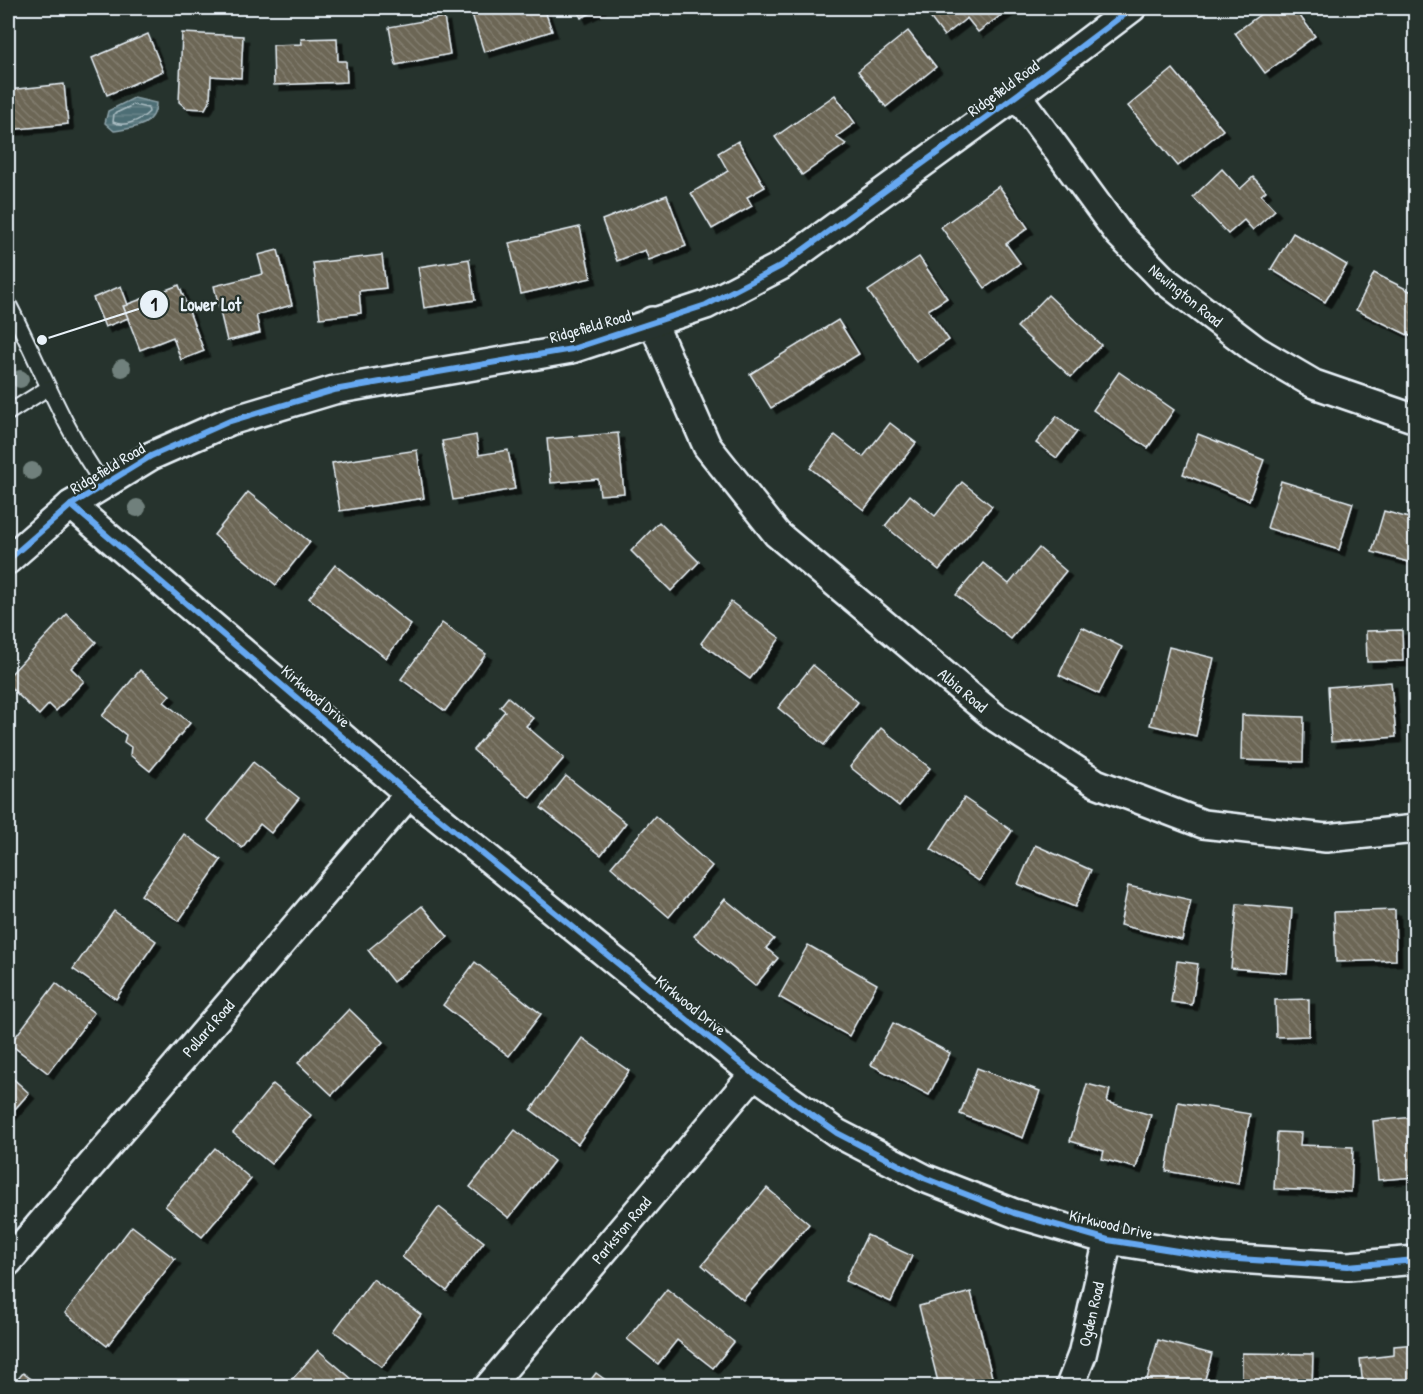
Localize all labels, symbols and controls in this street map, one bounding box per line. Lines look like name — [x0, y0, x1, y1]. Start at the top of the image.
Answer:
street label: Ridgefield Road — [963, 54, 1043, 122]
street label: Newington Road — [1144, 258, 1228, 332]
callout: Lower Lot — [139, 286, 254, 322]
text: 1 — [151, 292, 158, 317]
text: Lower Lot — [181, 292, 242, 317]
street label: Ridgefield Road — [547, 304, 633, 348]
street label: Ridgefield Road — [65, 437, 149, 499]
street label: Kirkwood Drive — [277, 660, 356, 733]
street label: Albia Road — [934, 663, 992, 717]
street label: Kirkwood Drive — [651, 970, 731, 1041]
street label: Pollard Road — [177, 995, 239, 1061]
street label: Parkston Road — [586, 1192, 656, 1268]
street label: Kirkwood Drive — [1067, 1204, 1156, 1244]
street label: Ogden Road — [1073, 1279, 1109, 1349]

